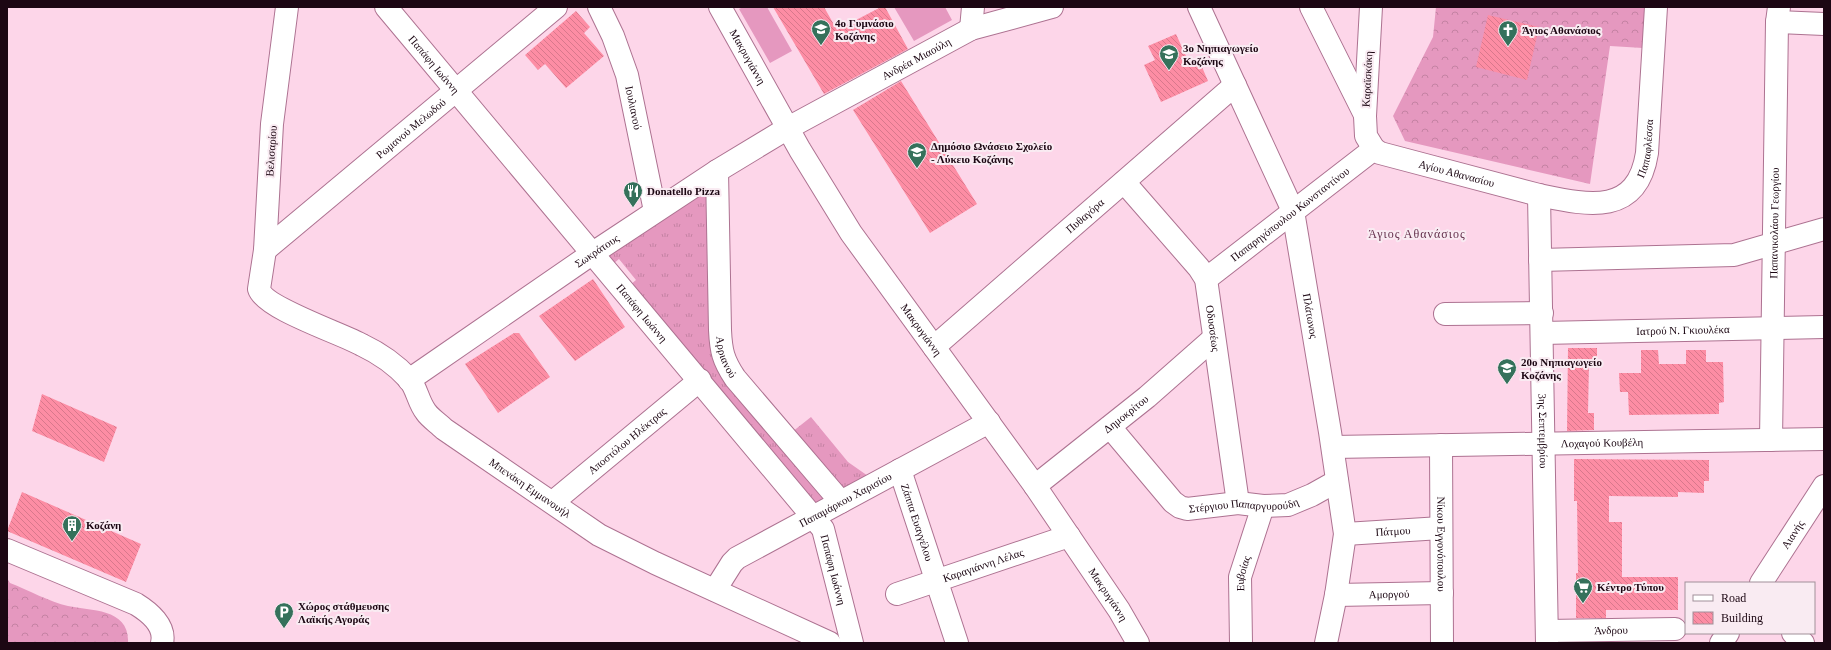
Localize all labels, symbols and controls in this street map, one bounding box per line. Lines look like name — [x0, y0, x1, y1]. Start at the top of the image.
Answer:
place label: 4ο Γυμνάσιο Κοζάνης — [835, 17, 894, 43]
school or university icon: 4ο Γυμνάσιο Κοζάνης — [810, 18, 832, 46]
church icon: Άγιος Αθανάσιος — [1497, 19, 1519, 47]
place label: Άγιος Αθανάσιος — [1522, 24, 1601, 37]
street label: Μακρυγιάννη — [728, 27, 768, 87]
street label: Παπάφη Ιωάννη — [406, 33, 462, 96]
street label: Ανδρέα Μιαούλη — [880, 35, 953, 82]
place label: 3ο Νηπιαγωγείο Κοζάνης — [1183, 42, 1259, 68]
school or university icon: 3ο Νηπιαγωγείο Κοζάνης — [1158, 43, 1180, 71]
street label: Καραϊσκάκη — [1360, 51, 1374, 107]
street label: Ιουλιανού — [623, 85, 644, 131]
street label: Ρωμανού Μελωδού — [374, 95, 448, 161]
street label: Παπαφλέσσα — [1634, 119, 1655, 180]
street label: Βελισαρίου — [263, 124, 279, 177]
place label: Δημόσιο Ωνάσειο Σχολείο - Λύκειο Κοζάνης — [931, 140, 1053, 166]
school or university icon: Δημόσιο Ωνάσειο Σχολείο - Λύκειο Κοζάνης — [906, 141, 928, 169]
street label: Αγίου Αθανασίου — [1418, 158, 1496, 189]
street label: Παπαρηγόπουλου Κωνσταντίνου — [1228, 164, 1352, 264]
street label: Παπανικολάου Γεωργίου — [1767, 167, 1781, 279]
restaurant icon: Donatello Pizza — [622, 180, 644, 208]
place label: Donatello Pizza — [647, 185, 721, 197]
street label: Πυθαγόρα — [1064, 196, 1106, 235]
district label: Άγιος Αθανάσιος — [1368, 227, 1466, 241]
street label: Σωκράτους — [573, 231, 621, 270]
street label: Παπάφη Ιωάννη — [614, 281, 670, 345]
street label: Πλάτωνος — [1301, 292, 1320, 340]
street label: Μακρυγιάννη — [899, 301, 944, 358]
street label: Οδυσσέως — [1204, 304, 1222, 353]
street label: Ιατρού N. Γκιουλέκα — [1636, 323, 1730, 337]
street label: Αρριανού — [714, 336, 740, 380]
place label: 20ο Νηπιαγωγείο Κοζάνης — [1521, 356, 1602, 382]
school or university icon: 20ο Νηπιαγωγείο Κοζάνης — [1496, 357, 1518, 385]
street label: Δημοκρίτου — [1101, 392, 1151, 435]
street label: 3ης Σεπτεμβρίου — [1537, 393, 1550, 469]
street label: Αποστόλου Ηλέκτρας — [586, 405, 669, 476]
street label: Λοχαγού Κουβέλη — [1561, 436, 1644, 449]
street label: Μπενάκη Εμμανουήλ — [487, 456, 574, 520]
street label: Παπαμάρκου Χαρισίου — [797, 470, 894, 529]
street label: Ζάππα Ευαγγέλου — [899, 482, 936, 563]
street label: Στέργιου Παπαργυρούδη — [1188, 495, 1301, 515]
street label: Νίκου Εγγονόπουλου — [1435, 496, 1448, 592]
building icon: Κοζάνη — [61, 514, 83, 542]
street label: Αιανής — [1779, 517, 1807, 551]
place label: Κοζάνη — [86, 519, 121, 532]
street label: Πάτμου — [1375, 524, 1411, 538]
street label: Παπάφη Ιωάννη — [819, 533, 848, 607]
street label: Καραγιάννη Λέλας — [941, 546, 1026, 584]
street label: Ευβoίας — [1234, 553, 1253, 591]
street label: Μακρυγιάννη — [1086, 566, 1130, 623]
supermarket icon: Κέντρο Τύπου — [1572, 576, 1594, 604]
place label: Κέντρο Τύπου — [1597, 581, 1664, 593]
legend — [1685, 582, 1815, 634]
street label: Αμοργού — [1369, 588, 1410, 600]
text: Road — [1721, 591, 1746, 605]
place label: Χώρος στάθμευσης Λαϊκής Αγοράς — [298, 600, 389, 626]
parking icon: Χώρος στάθμευσης Λαϊκής Αγοράς — [273, 601, 295, 629]
text: Building — [1721, 611, 1763, 625]
street label: Άνδρου — [1594, 624, 1629, 636]

